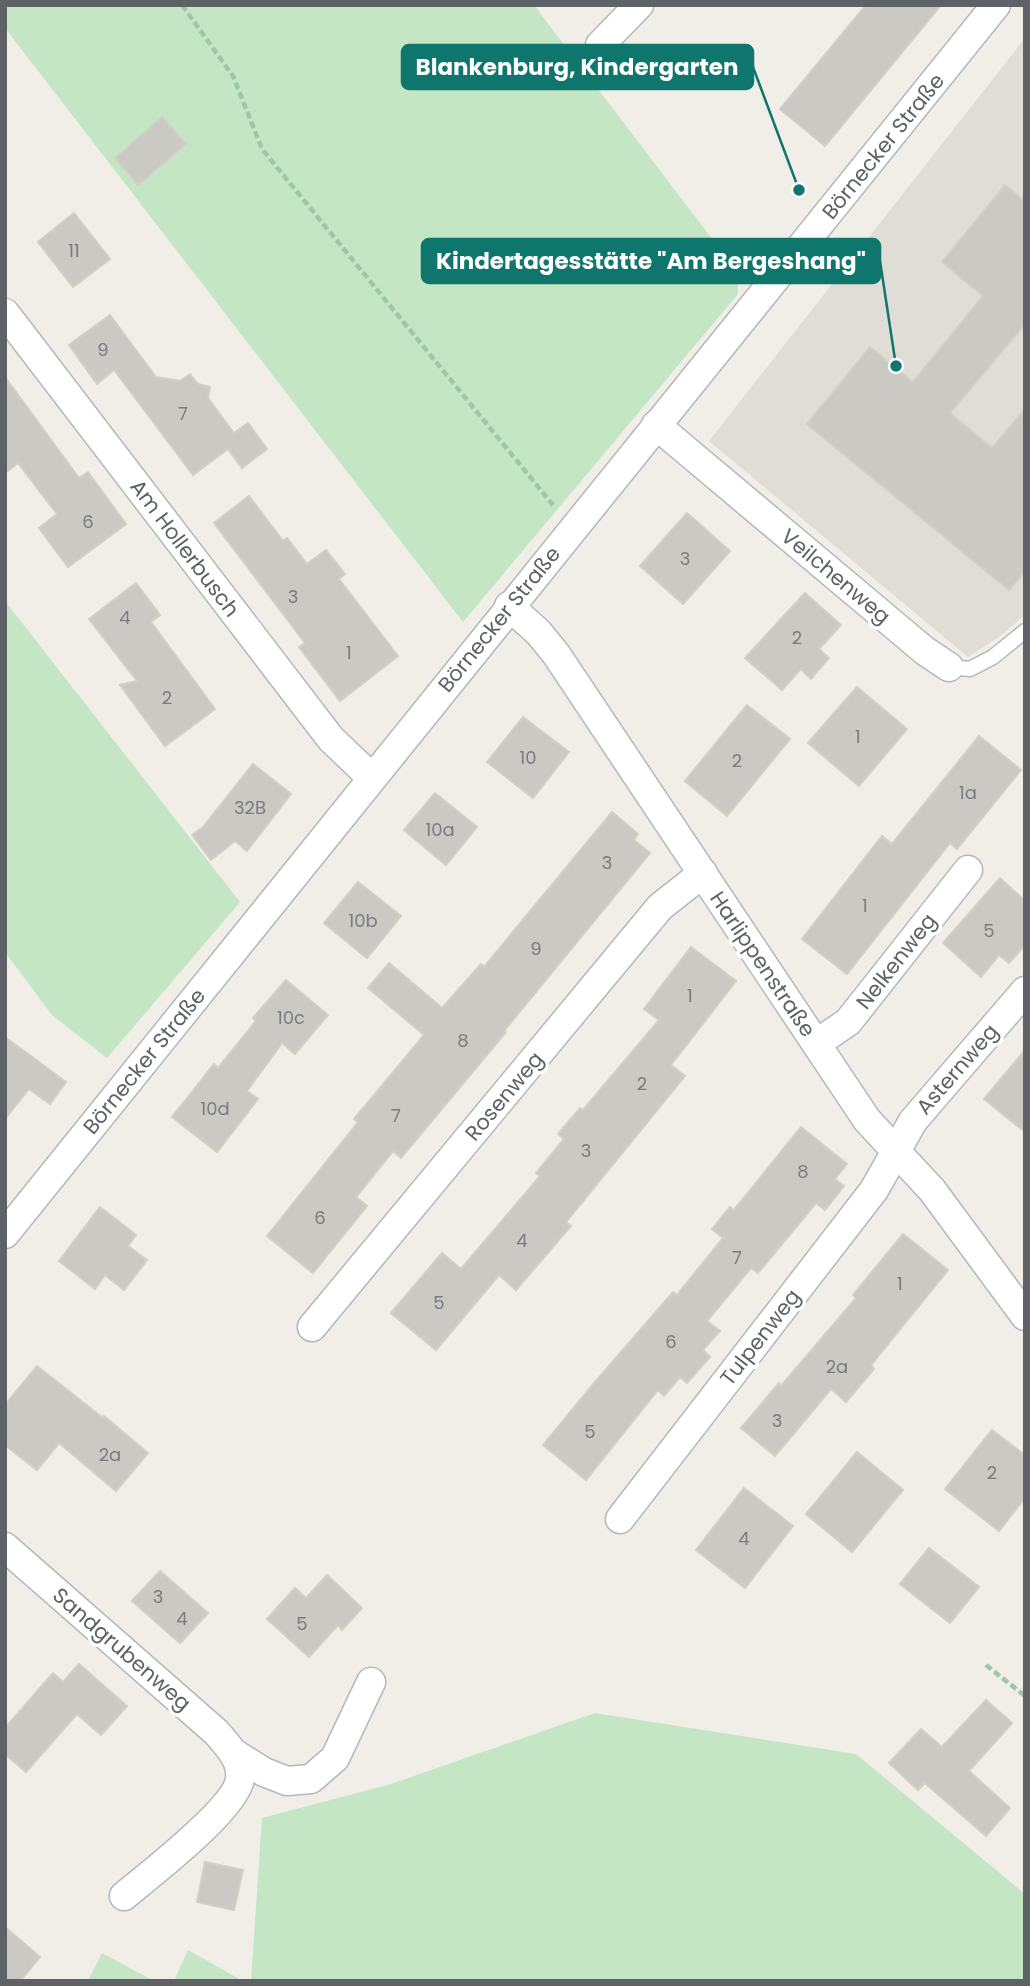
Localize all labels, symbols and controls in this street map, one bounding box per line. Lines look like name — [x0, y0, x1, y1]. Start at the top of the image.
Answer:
callout: Blankenburg, Kindergarten — [402, 45, 753, 89]
text: Blankenburg, Kindergarten — [415, 51, 739, 83]
street label: Börnecker Straße — [815, 67, 951, 225]
house number: 11 — [68, 238, 80, 263]
callout: Kindertagesstätte "Am Bergeshang" — [422, 239, 880, 283]
text: Kindertagesstätte "Am Bergeshang" — [436, 245, 866, 277]
house number: 9 — [97, 337, 109, 362]
house number: 7 — [178, 401, 188, 426]
street label: Am Hollerbusch — [124, 473, 246, 623]
house number: 6 — [82, 509, 94, 534]
street label: Veilchenweg — [775, 522, 897, 630]
street label: Börnecker Straße — [431, 540, 567, 698]
house number: 3 — [680, 546, 690, 571]
house number: 3 — [288, 584, 298, 609]
house number: 4 — [119, 605, 131, 630]
house number: 2 — [792, 625, 802, 650]
house number: 1 — [346, 640, 352, 665]
house number: 2 — [162, 685, 172, 710]
house number: 1 — [855, 724, 861, 749]
house number: 10 — [519, 745, 537, 770]
house number: 2 — [732, 748, 742, 773]
house number: 1a — [959, 780, 977, 805]
house number: 32B — [234, 795, 266, 820]
house number: 10a — [425, 817, 455, 842]
house number: 3 — [602, 850, 612, 875]
street label: Harlippenstraße — [704, 886, 822, 1042]
house number: 1 — [862, 893, 868, 918]
street label: Nelkenweg — [849, 907, 943, 1015]
house number: 10b — [348, 908, 378, 933]
house number: 5 — [983, 918, 995, 943]
house number: 9 — [530, 936, 542, 961]
street label: Börnecker Straße — [76, 982, 212, 1140]
house number: 1 — [687, 983, 693, 1008]
house number: 10c — [277, 1005, 305, 1030]
street label: Asternweg — [909, 1017, 1005, 1121]
house number: 8 — [457, 1028, 469, 1053]
street label: Rosenweg — [458, 1045, 550, 1147]
house number: 2 — [637, 1071, 647, 1096]
house number: 10d — [200, 1096, 230, 1121]
house number: 7 — [391, 1103, 401, 1128]
house number: 3 — [581, 1138, 591, 1163]
house number: 8 — [797, 1159, 809, 1184]
house number: 6 — [314, 1205, 326, 1230]
house number: 4 — [516, 1228, 528, 1253]
house number: 7 — [732, 1245, 742, 1270]
house number: 1 — [897, 1271, 903, 1296]
street label: Tulpenweg — [713, 1283, 807, 1391]
house number: 5 — [433, 1290, 445, 1315]
house number: 6 — [665, 1329, 677, 1354]
house number: 2a — [826, 1354, 848, 1379]
house number: 3 — [772, 1408, 782, 1433]
house number: 5 — [584, 1419, 596, 1444]
house number: 2a — [99, 1442, 121, 1467]
house number: 2 — [987, 1460, 997, 1485]
house number: 4 — [738, 1526, 750, 1551]
street label: Sandgrubenweg — [47, 1581, 197, 1717]
house number: 3 — [153, 1584, 163, 1609]
house number: 4 — [176, 1606, 188, 1631]
house number: 5 — [296, 1611, 308, 1636]

